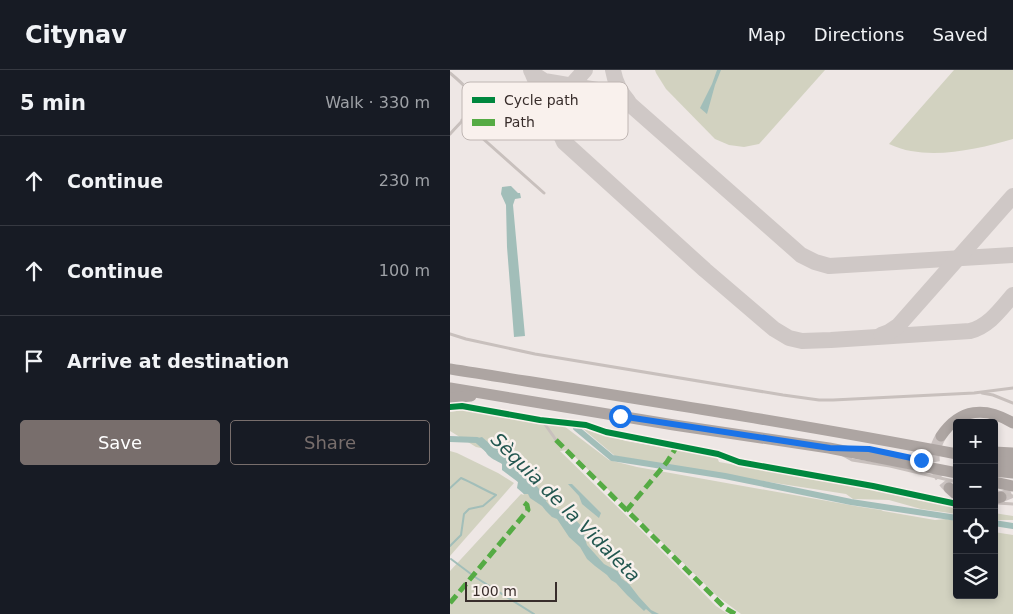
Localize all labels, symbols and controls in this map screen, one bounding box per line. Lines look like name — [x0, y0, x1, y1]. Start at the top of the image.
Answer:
text: Citynav — [25, 21, 127, 49]
text: Map — [748, 24, 786, 45]
text: Directions — [814, 24, 904, 45]
text: Saved — [932, 24, 988, 45]
legend — [462, 82, 628, 140]
text: 5 min — [20, 91, 86, 115]
text: Cycle path — [504, 92, 579, 108]
text: Walk · 330 m — [325, 93, 430, 112]
text: Path — [504, 114, 535, 130]
icon: ahead — [20, 167, 48, 195]
text: Continue — [67, 170, 163, 192]
text: 230 m — [379, 171, 430, 190]
icon: ahead — [20, 257, 48, 285]
text: Continue — [67, 260, 163, 282]
text: 100 m — [379, 261, 430, 280]
icon: arrive — [20, 347, 48, 375]
text: Arrive at destination — [67, 350, 289, 372]
route start — [609, 405, 632, 428]
map controls — [953, 419, 998, 599]
button: + — [953, 419, 998, 464]
button: Save — [20, 420, 220, 465]
button: Share — [230, 420, 430, 465]
water label: Sèquia de la Vidaleta — [487, 428, 645, 586]
route end — [910, 449, 933, 472]
button: − — [953, 464, 998, 509]
button: locate — [953, 509, 998, 554]
button: layers — [953, 554, 998, 599]
scale bar — [465, 579, 558, 602]
text: 100 m — [472, 583, 517, 599]

